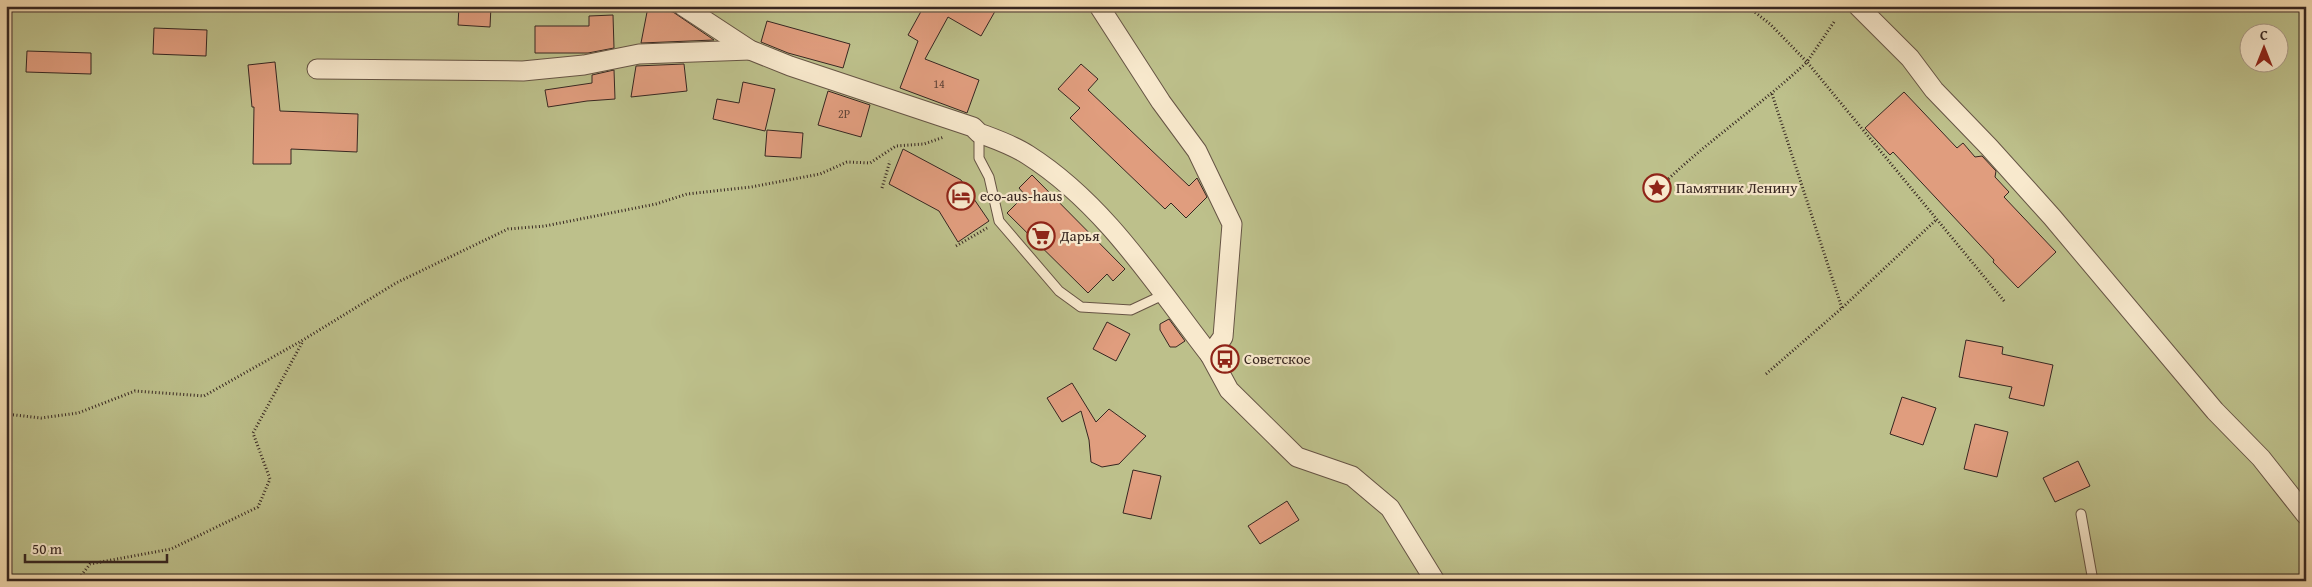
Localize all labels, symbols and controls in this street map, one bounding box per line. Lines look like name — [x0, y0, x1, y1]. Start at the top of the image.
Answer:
north arrow — [2240, 22, 2290, 72]
text: С — [2260, 25, 2268, 45]
house number: 14 — [933, 75, 945, 92]
house number: 2Р — [838, 105, 850, 122]
place icon: Памятник Ленину — [1642, 173, 1672, 203]
place label: Памятник Ленину — [1676, 177, 1798, 198]
hotel icon: eco-aus-haus — [946, 181, 976, 211]
place label: eco-aus-haus — [980, 185, 1062, 206]
supermarket icon: Дарья — [1026, 221, 1056, 251]
place label: Дарья — [1059, 225, 1100, 246]
bus stop icon: Советское — [1210, 344, 1240, 374]
place label: Советское — [1244, 348, 1311, 369]
scale bar — [25, 532, 168, 564]
text: 50 m — [32, 538, 63, 559]

